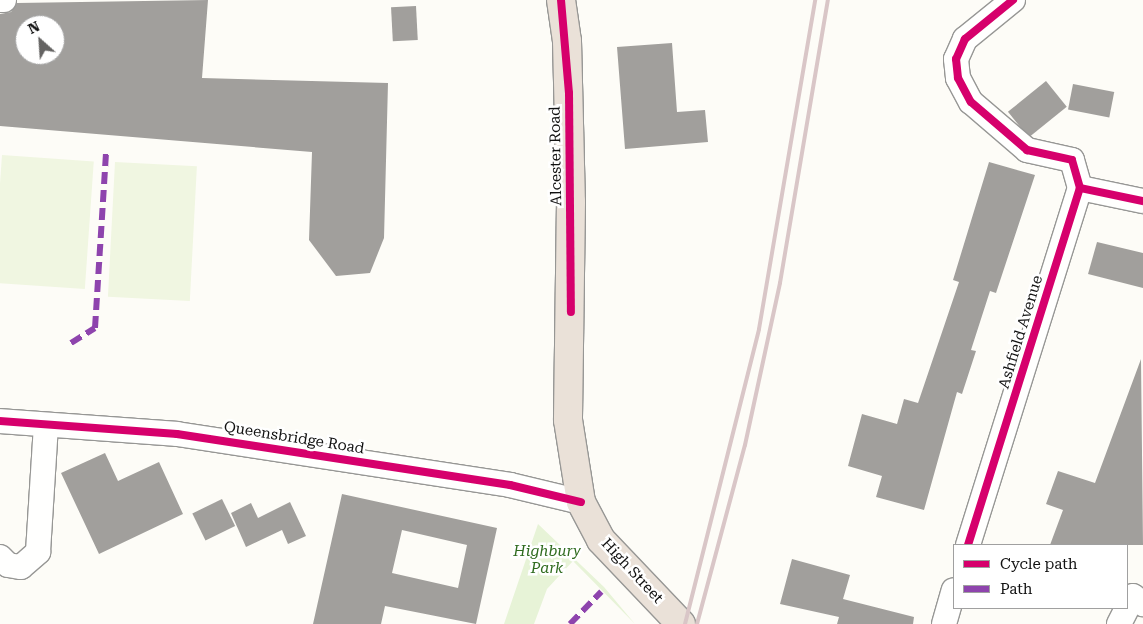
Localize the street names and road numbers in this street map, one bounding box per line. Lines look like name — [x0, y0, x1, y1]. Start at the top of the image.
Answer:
street label: Alcester Road — [546, 106, 566, 206]
street label: Ashfield Avenue — [995, 273, 1047, 391]
street label: Queensbridge Road — [223, 418, 365, 458]
street label: High Street — [597, 535, 667, 607]

